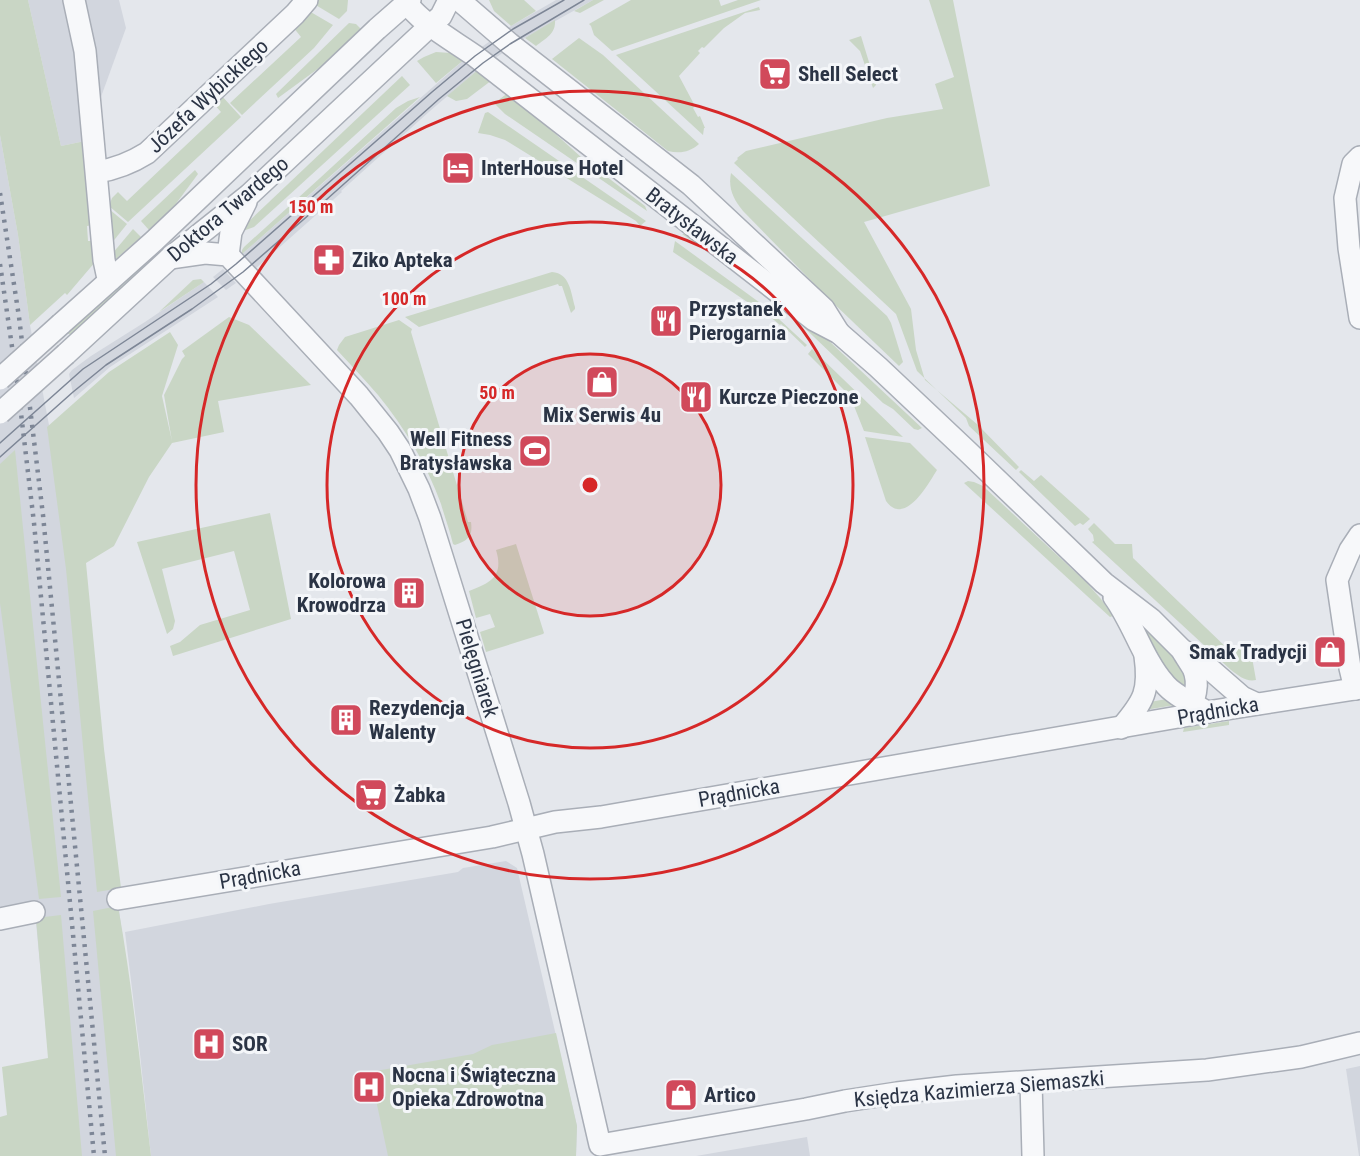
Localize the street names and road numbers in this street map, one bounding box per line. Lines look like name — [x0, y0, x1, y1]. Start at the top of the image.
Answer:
street label: Józefa Wybickiego — [143, 34, 273, 158]
street label: Doktora Twardego — [163, 151, 293, 267]
street label: Bratysławska — [641, 183, 743, 269]
street label: Pielęgniarek — [451, 616, 504, 721]
street label: Prądnicka — [1175, 692, 1261, 730]
street label: Prądnicka — [696, 774, 782, 812]
street label: Prądnicka — [217, 856, 303, 894]
street label: Księdza Kazimierza Siemaszki — [853, 1066, 1105, 1112]

